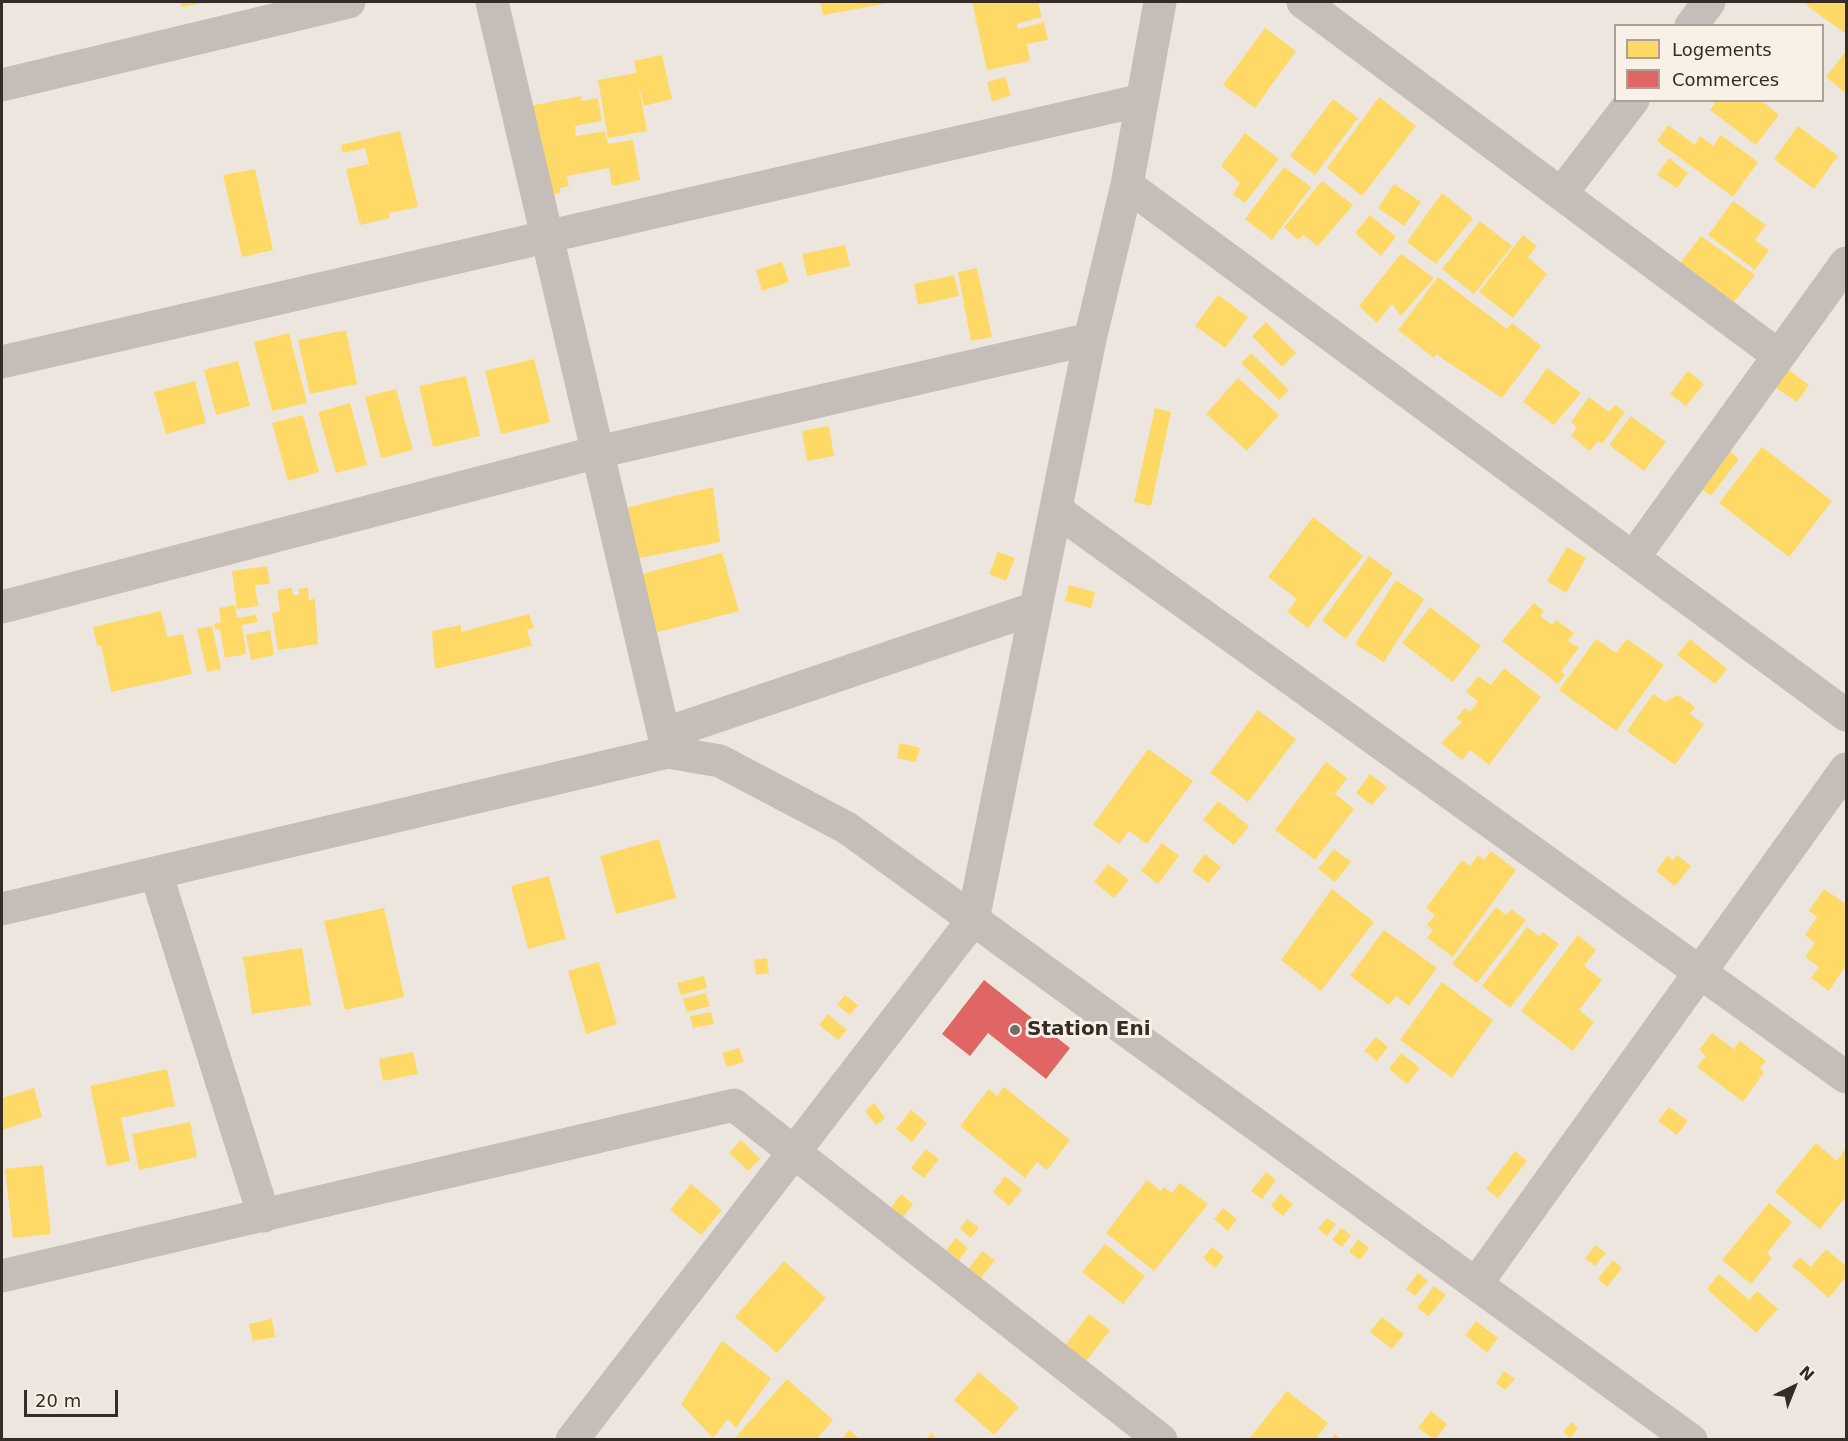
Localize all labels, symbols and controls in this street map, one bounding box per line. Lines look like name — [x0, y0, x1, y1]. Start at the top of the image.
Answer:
legend — [1614, 24, 1824, 102]
text: Logements — [1672, 39, 1772, 60]
text: Commerces — [1672, 69, 1779, 90]
place label: Station Eni — [1027, 1018, 1151, 1042]
marker: Station Eni — [1008, 1023, 1022, 1037]
north arrow — [1764, 1357, 1824, 1417]
text: N — [1795, 1362, 1818, 1385]
scale bar — [27, 1378, 122, 1416]
text: 20 m — [35, 1390, 81, 1411]

